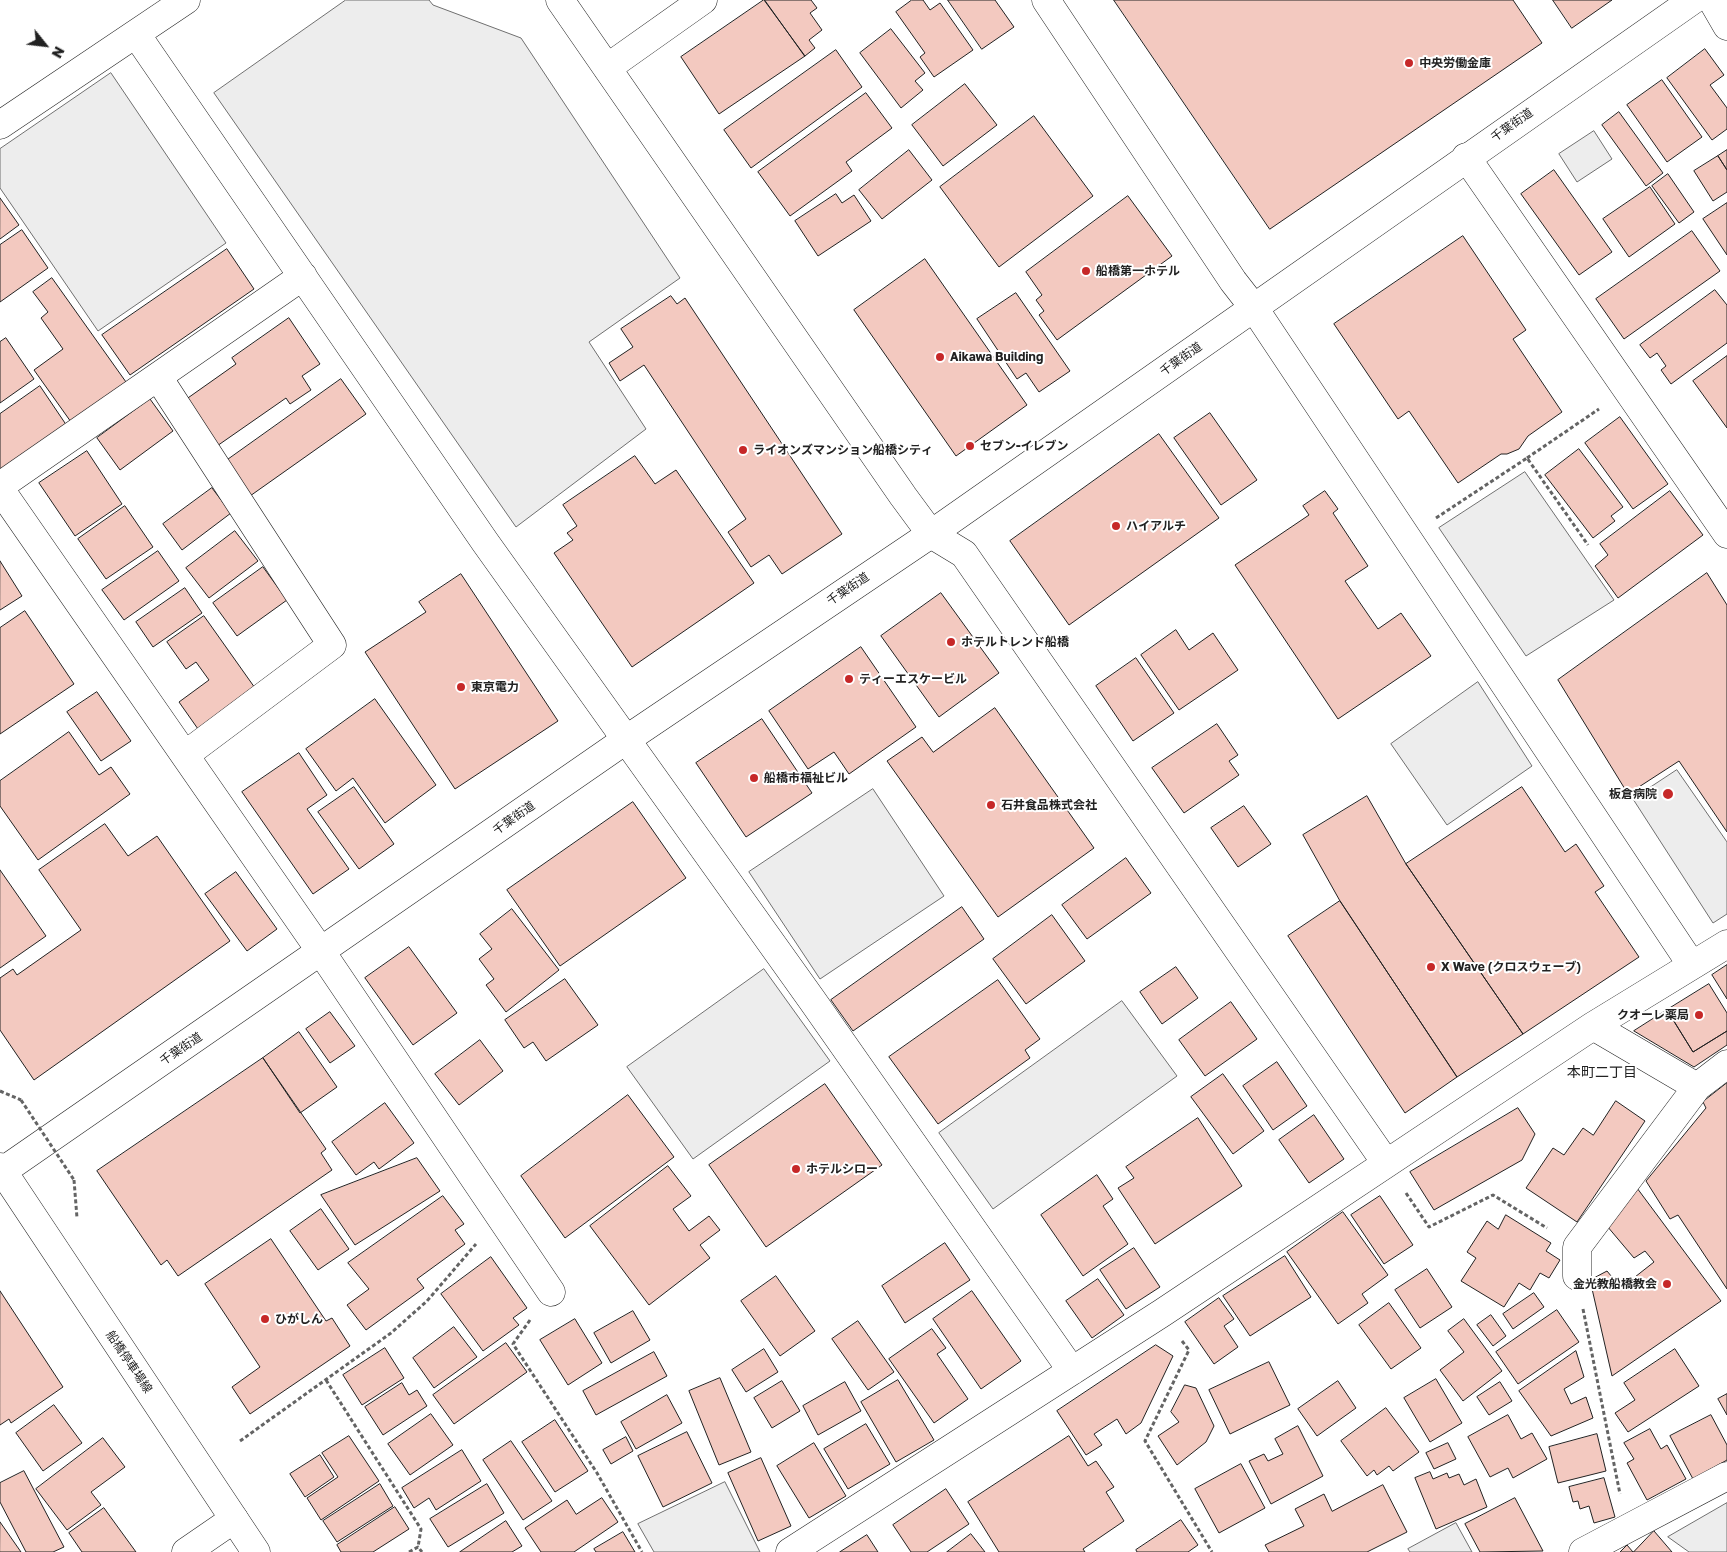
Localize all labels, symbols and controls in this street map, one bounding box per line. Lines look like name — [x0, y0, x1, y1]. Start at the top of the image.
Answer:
north arrow — [20, 20, 70, 70]
text: N — [49, 44, 69, 61]
place label: 中央労働金庫 — [1419, 56, 1491, 70]
marker: 中央労働金庫 — [1403, 57, 1415, 69]
street label: 千葉街道 — [1488, 105, 1536, 145]
place label: 船橋第一ホテル — [1096, 264, 1180, 278]
marker: 船橋第一ホテル — [1080, 265, 1092, 277]
street label: 千葉街道 — [1157, 339, 1205, 379]
place label: Aikawa Building — [950, 350, 1043, 364]
marker: Aikawa Building — [934, 351, 946, 363]
place label: セブン-イレブン — [980, 439, 1069, 453]
marker: セブン-イレブン — [964, 440, 976, 452]
place label: ライオンズマンション船橋シティ — [753, 443, 933, 457]
marker: ライオンズマンション船橋シティ — [737, 444, 749, 456]
place label: ハイアルチ — [1126, 519, 1186, 533]
marker: ハイアルチ — [1110, 520, 1122, 532]
street label: 千葉街道 — [824, 570, 872, 608]
place label: ホテルトレンド船橋 — [961, 635, 1069, 649]
marker: ホテルトレンド船橋 — [945, 636, 957, 648]
place label: ティーエスケービル — [859, 672, 967, 686]
marker: ティーエスケービル — [843, 673, 855, 685]
place label: 東京電力 — [471, 680, 519, 694]
marker: 東京電力 — [455, 681, 467, 693]
place label: 船橋市福祉ビル — [764, 771, 848, 785]
marker: 船橋市福祉ビル — [748, 772, 760, 784]
place label: 板倉病院 — [1609, 787, 1657, 801]
marker: 板倉病院 — [1661, 787, 1675, 801]
street label: 千葉街道 — [490, 798, 538, 838]
place label: 石井食品株式会社 — [1001, 798, 1097, 812]
marker: 石井食品株式会社 — [985, 799, 997, 811]
place label: X Wave (クロスウェーブ) — [1441, 960, 1581, 974]
marker: X Wave (クロスウェーブ) — [1425, 961, 1437, 973]
place label: クオーレ薬局 — [1617, 1008, 1689, 1022]
marker: クオーレ薬局 — [1693, 1009, 1705, 1021]
street label: 千葉街道 — [157, 1030, 205, 1068]
district label: 本町二丁目 — [1567, 1065, 1637, 1081]
place label: ホテルシロー — [806, 1162, 878, 1176]
marker: ホテルシロー — [790, 1163, 802, 1175]
place label: 金光教船橋教会 — [1573, 1277, 1657, 1291]
marker: 金光教船橋教会 — [1661, 1278, 1673, 1290]
place label: ひがしん — [275, 1312, 323, 1326]
marker: ひがしん — [259, 1313, 271, 1325]
street label: 船橋停車場線 — [103, 1328, 155, 1396]

